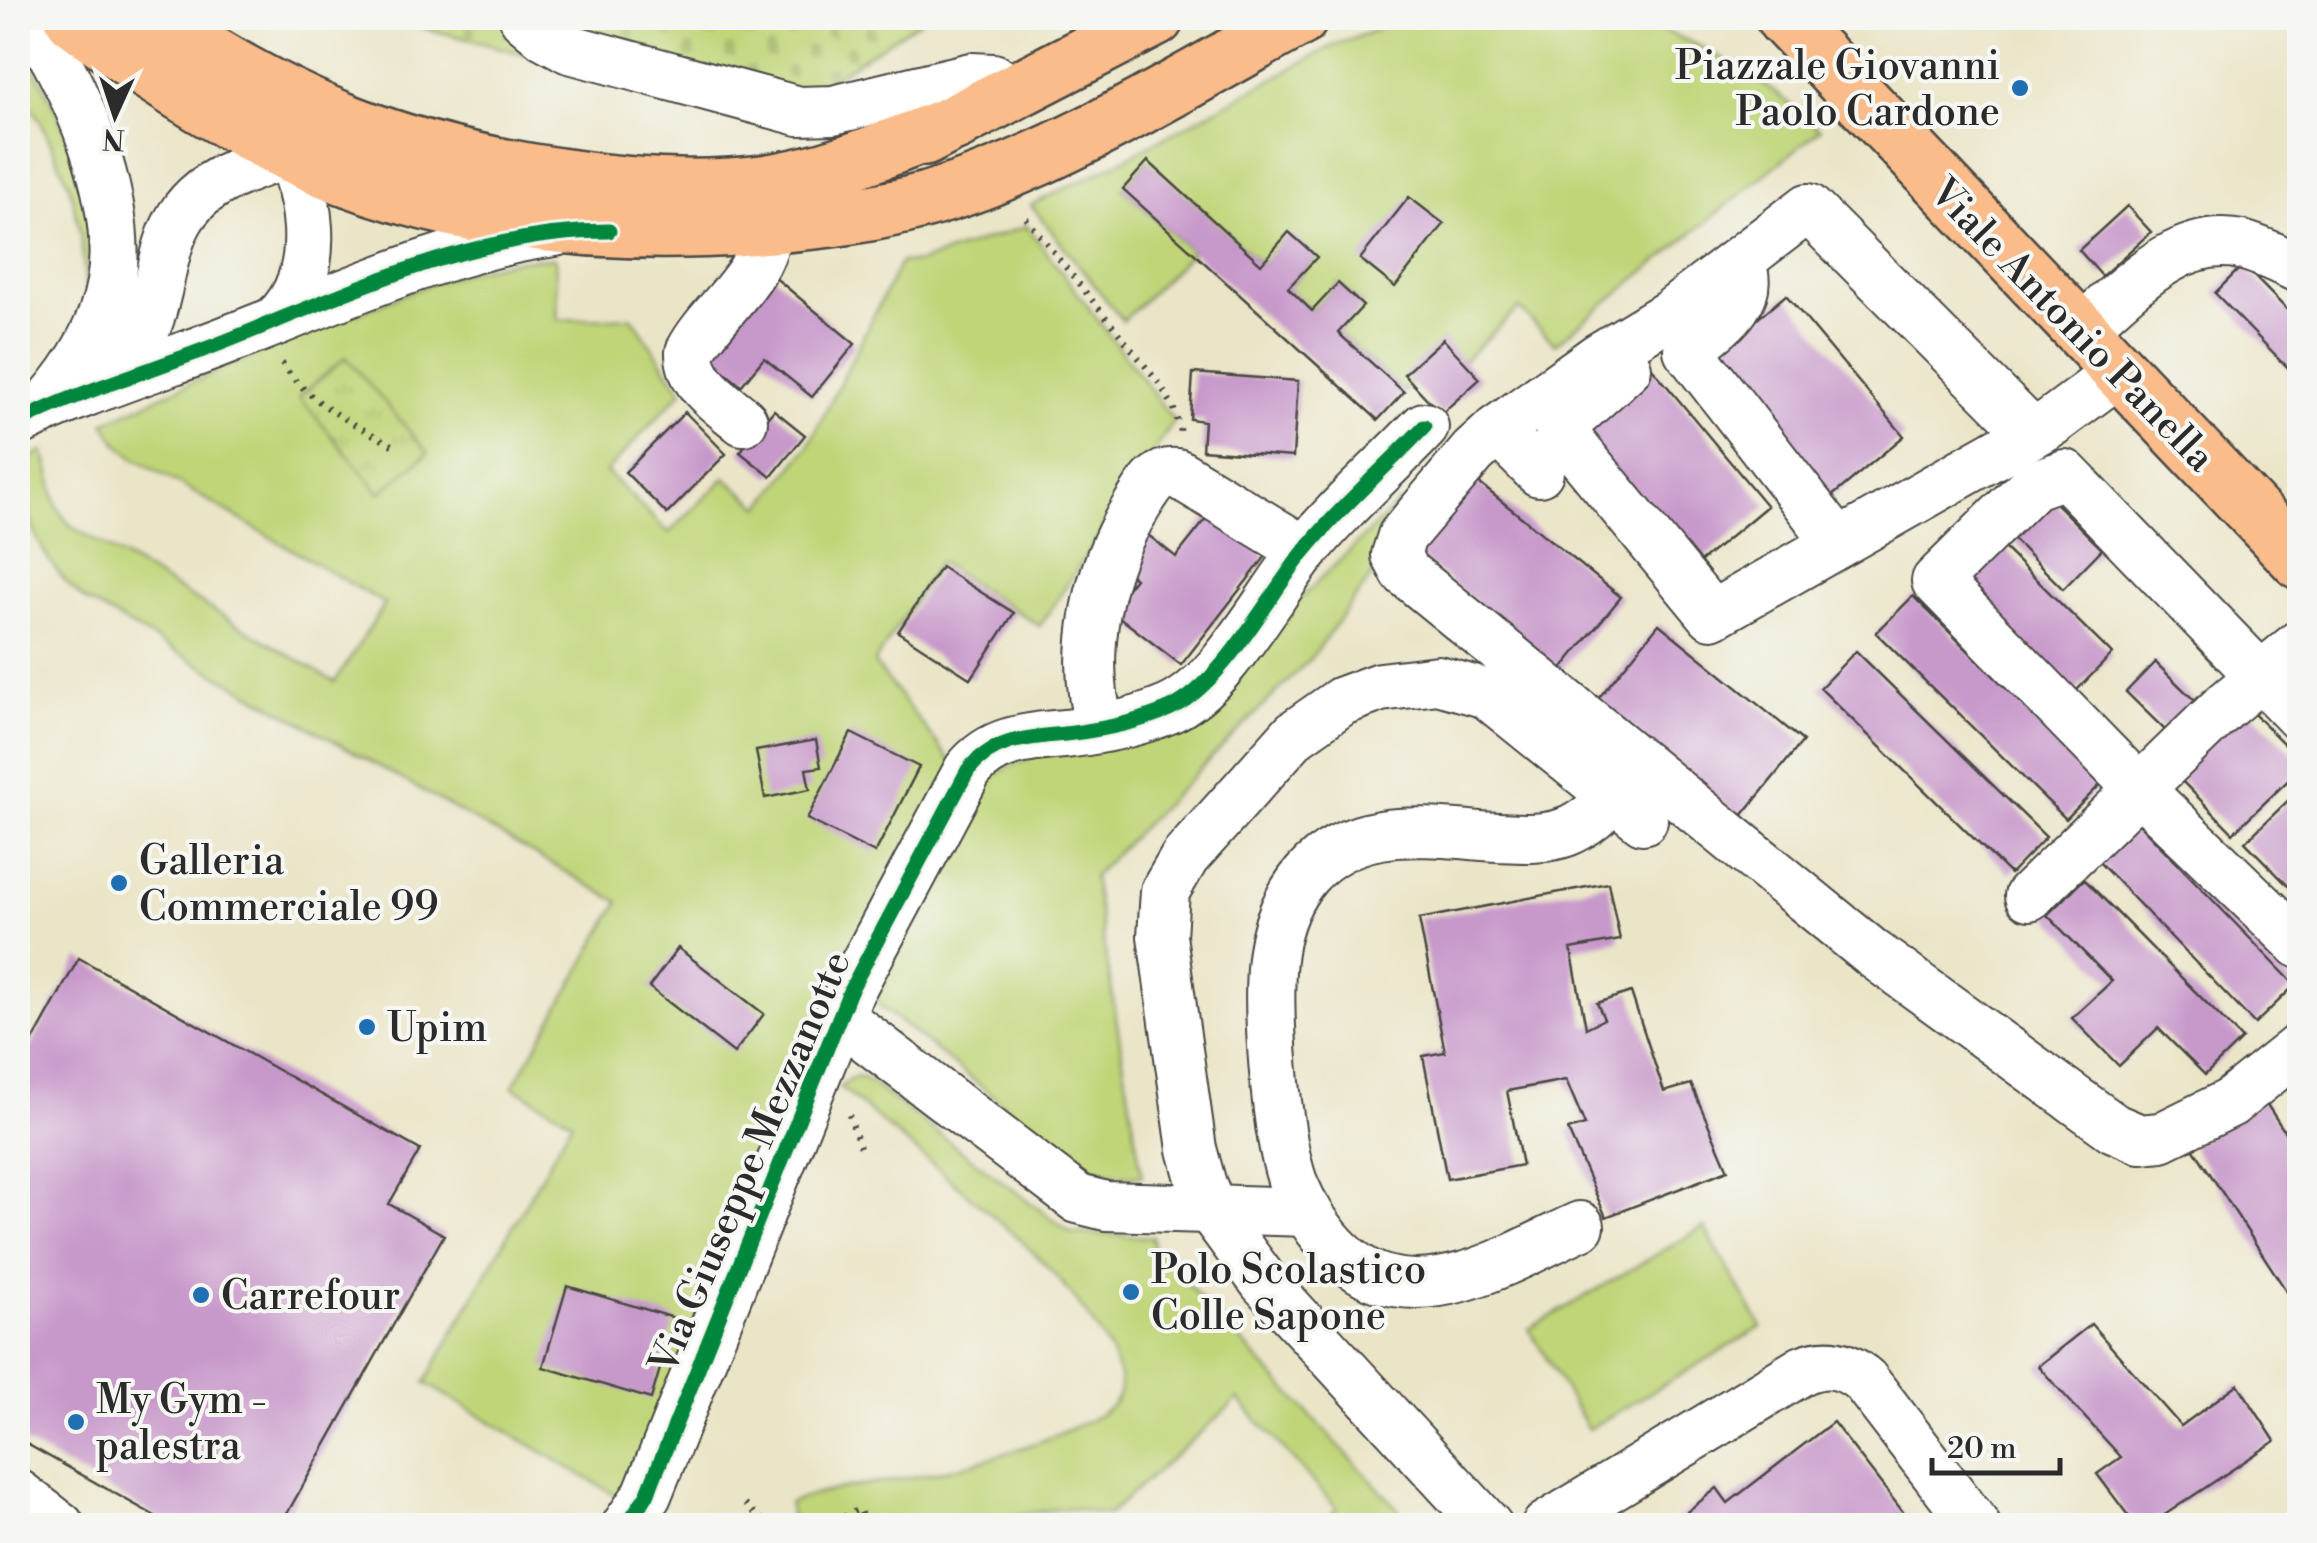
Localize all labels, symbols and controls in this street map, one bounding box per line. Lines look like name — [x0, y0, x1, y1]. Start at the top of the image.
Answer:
place label: Piazzale Giovanni Paolo Cardone — [1675, 42, 2000, 138]
north arrow — [65, 65, 165, 165]
marker: Piazzale Giovanni Paolo Cardone — [2009, 77, 2031, 99]
text: N — [102, 120, 126, 157]
street label: Viale Antonio Panella — [1918, 167, 2225, 483]
place label: Galleria Commerciale 99 — [139, 837, 438, 933]
marker: Galleria Commerciale 99 — [108, 872, 130, 894]
street label: Via Giuseppe Mezzanotte — [639, 944, 863, 1383]
place label: Upim — [387, 1004, 487, 1054]
marker: Upim — [356, 1016, 378, 1038]
place label: Polo Scolastico Colle Sapone — [1151, 1246, 1426, 1342]
place label: Carrefour — [221, 1272, 400, 1322]
marker: Polo Scolastico Colle Sapone — [1120, 1281, 1142, 1303]
marker: Carrefour — [190, 1284, 212, 1306]
place label: My Gym - palestra — [96, 1376, 267, 1472]
marker: My Gym - palestra — [65, 1411, 87, 1433]
scale bar — [1932, 1413, 2060, 1475]
text: 20 m — [1947, 1430, 2016, 1468]

